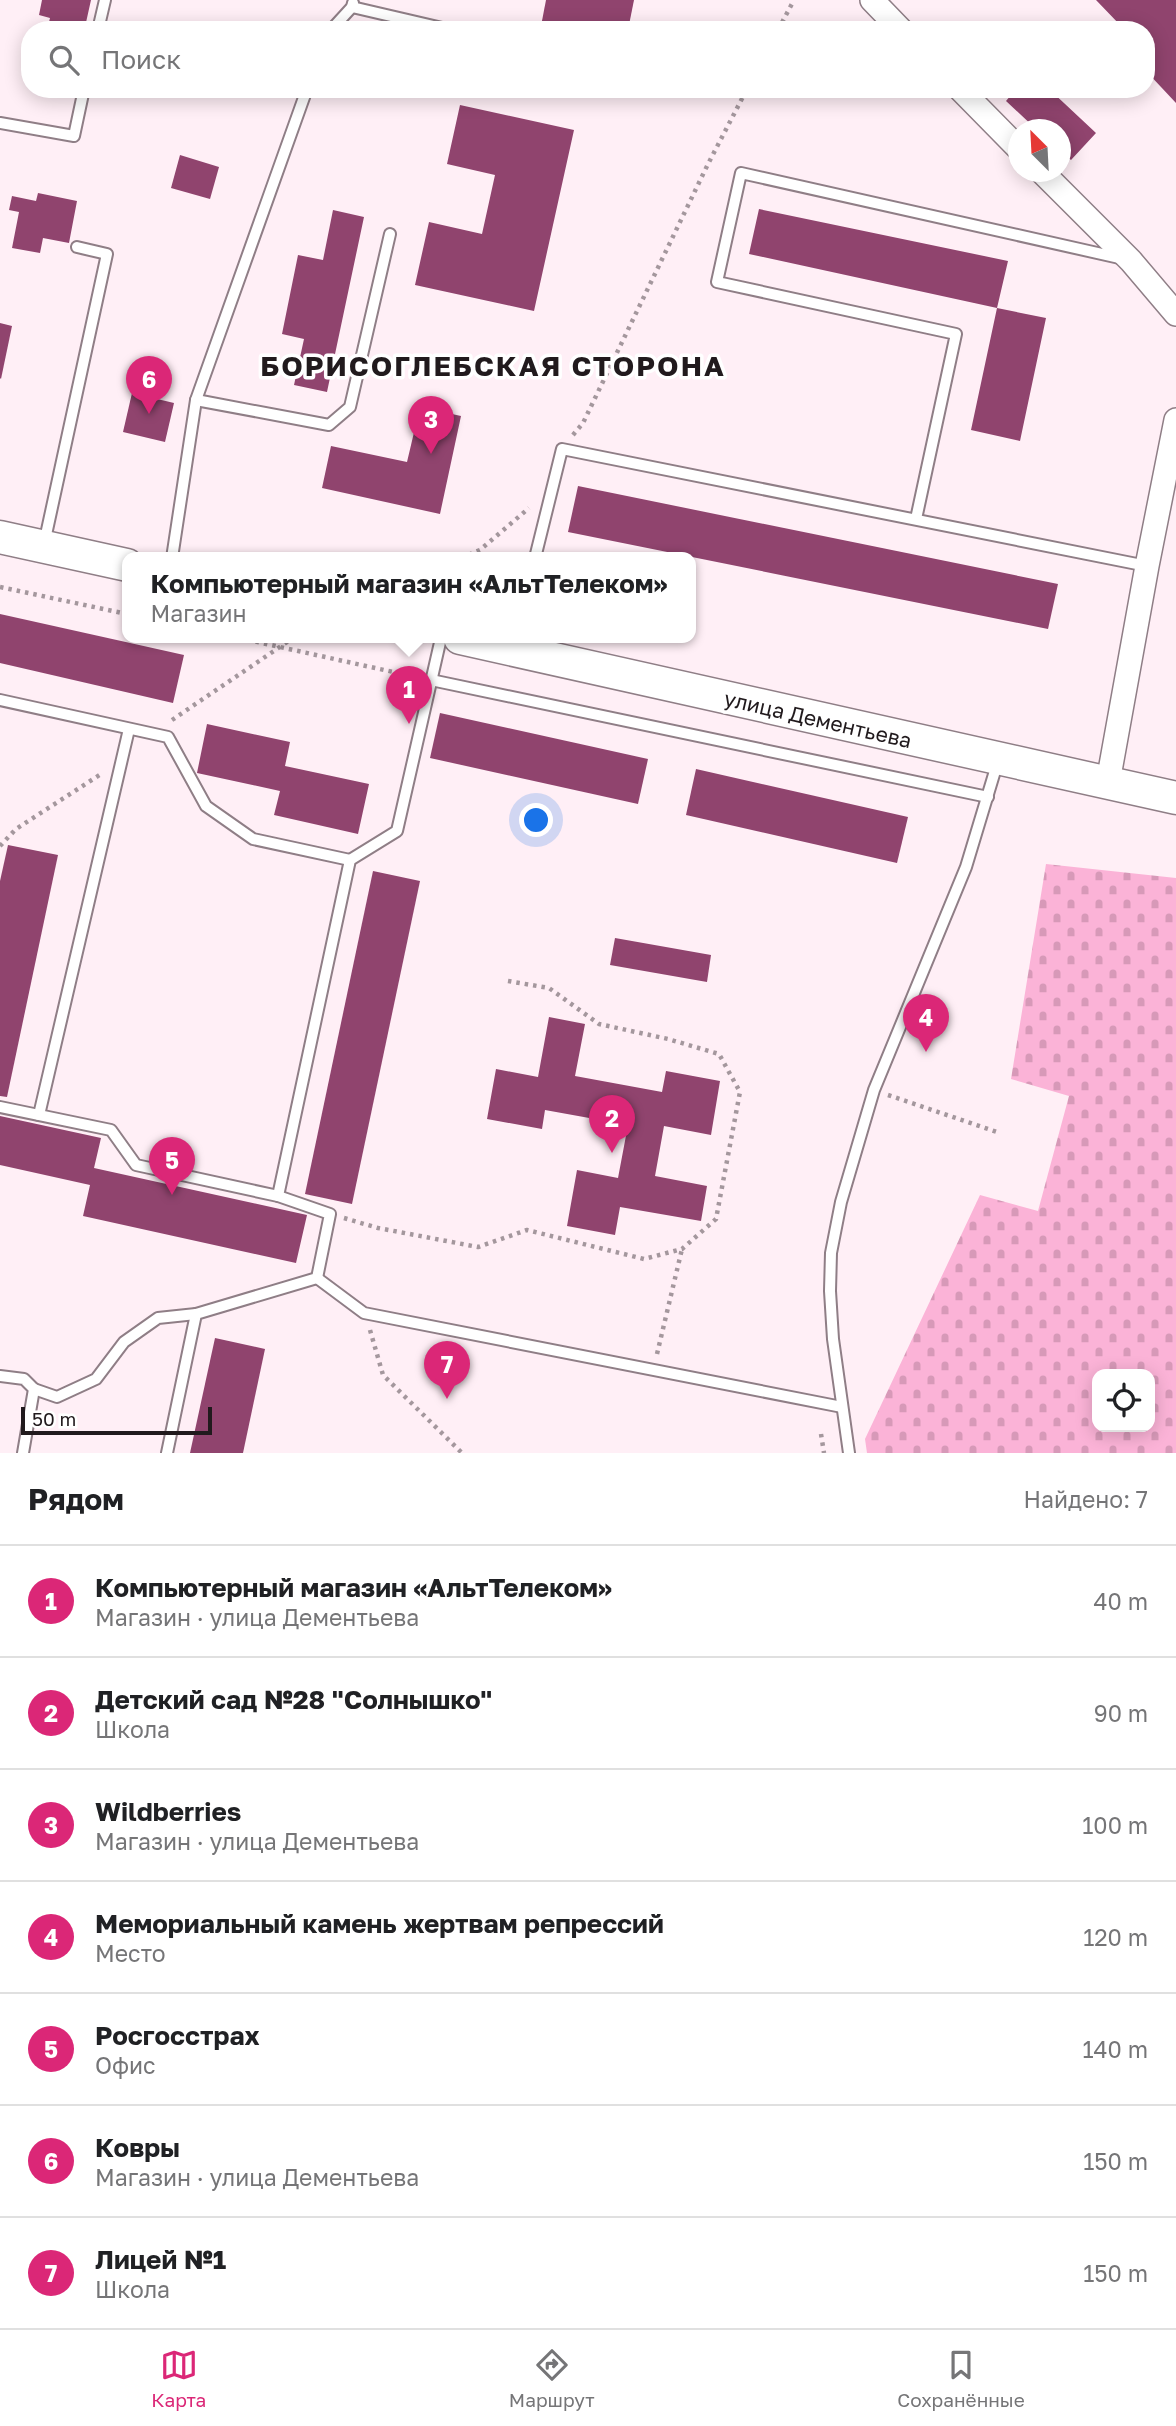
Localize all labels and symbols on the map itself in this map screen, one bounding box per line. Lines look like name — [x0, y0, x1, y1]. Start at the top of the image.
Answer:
north arrow — [1008, 119, 1071, 182]
district label: БОРИСОГЛЕБСКАЯ СТОРОНА — [260, 349, 726, 382]
pin: 6 — [126, 356, 172, 414]
pin: 3 — [408, 396, 454, 454]
pin: 1 — [386, 666, 432, 724]
street label: улица Дементьева — [722, 685, 914, 753]
your location — [519, 803, 553, 837]
pin: 4 — [903, 994, 949, 1052]
pin: 2 — [589, 1095, 635, 1153]
pin: 5 — [149, 1137, 195, 1195]
pin: 7 — [424, 1341, 470, 1399]
scale bar — [21, 1404, 212, 1436]

